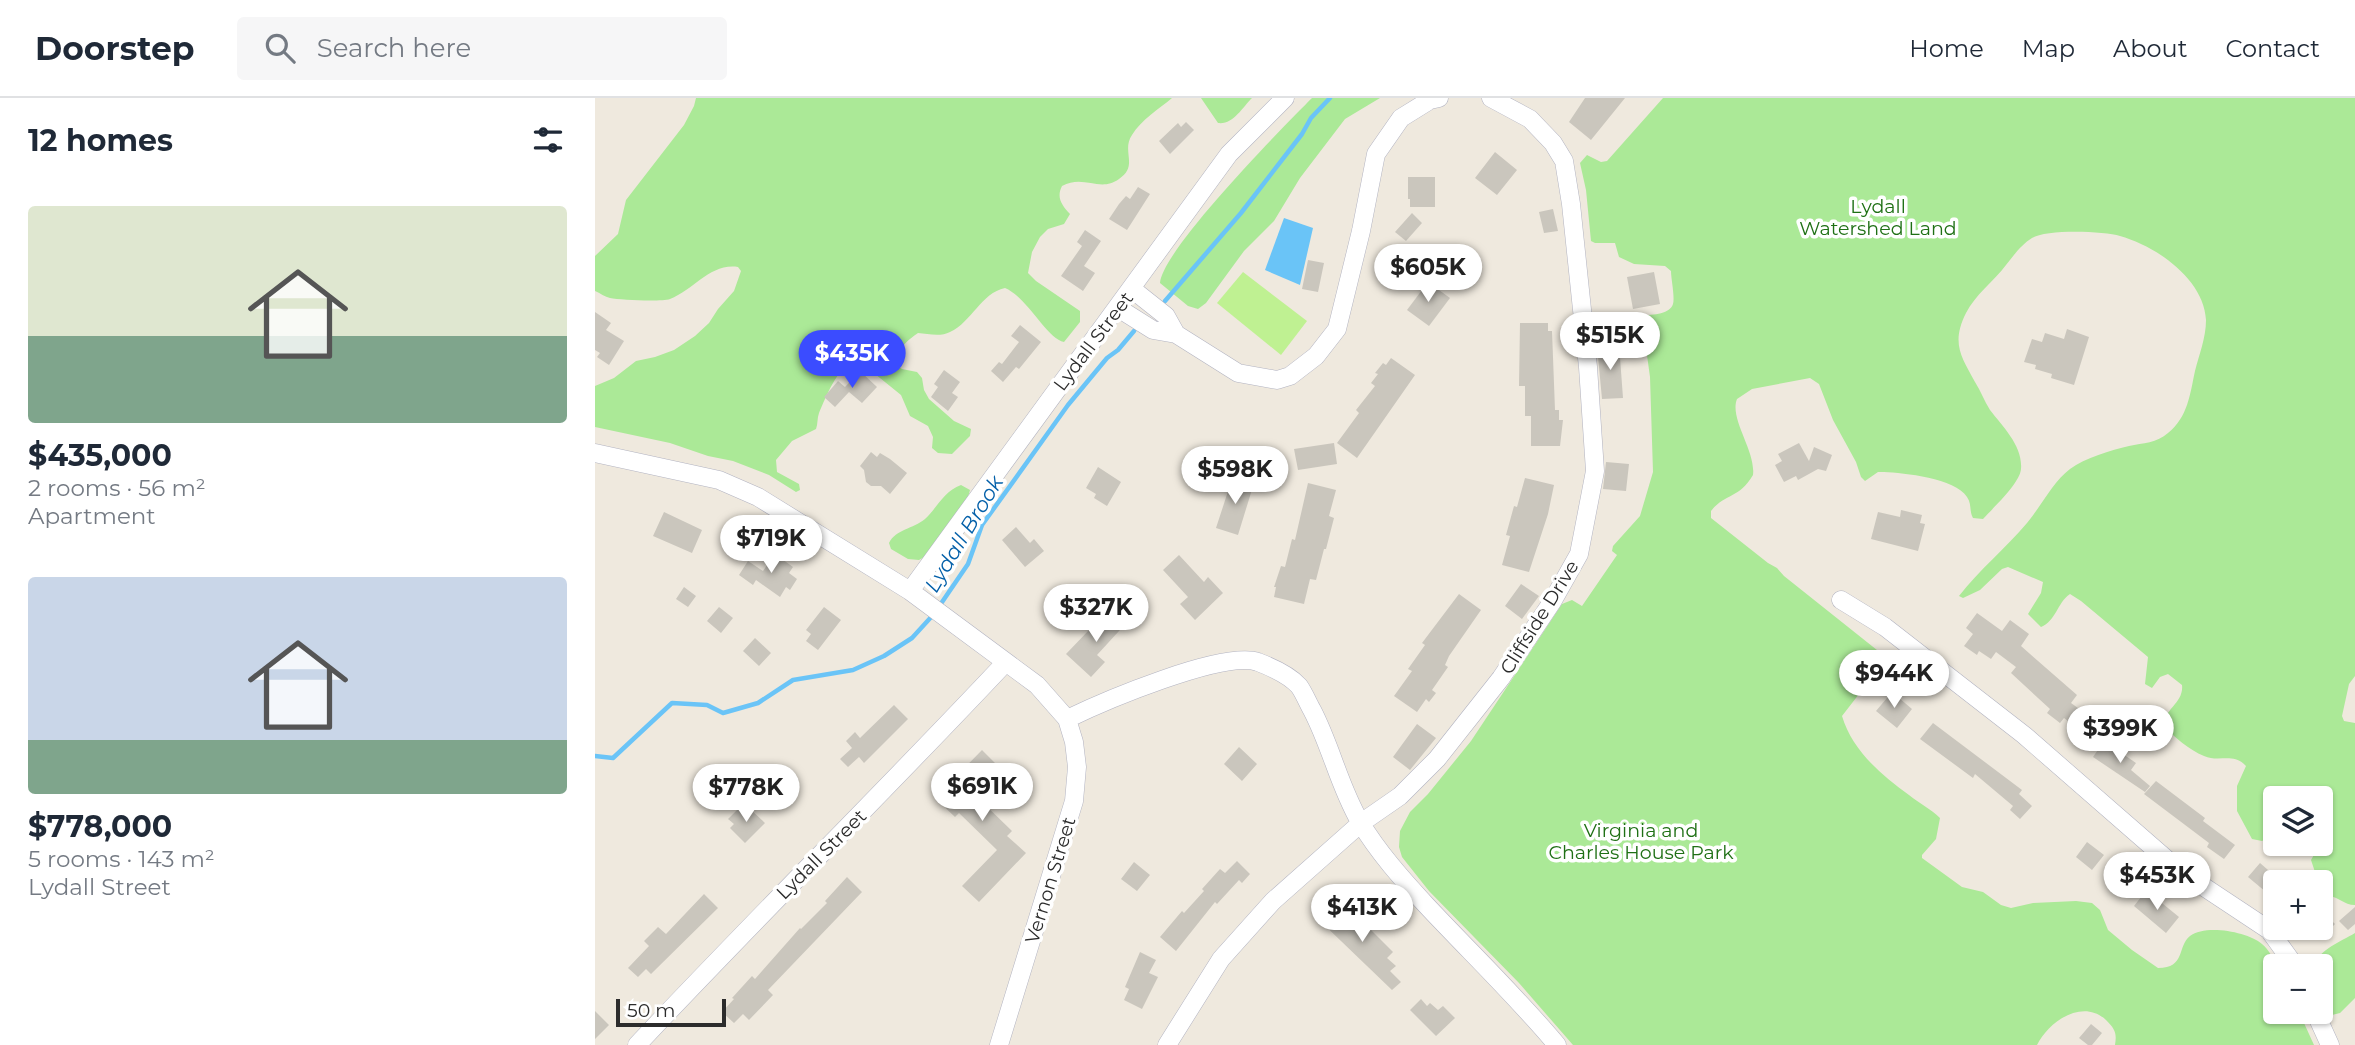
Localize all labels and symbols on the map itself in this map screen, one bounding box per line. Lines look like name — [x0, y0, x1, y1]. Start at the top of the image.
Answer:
park label: Lydall Watershed Land — [1799, 195, 1957, 240]
pin: $605K — [1379, 244, 1477, 304]
street label: Lydall Street — [1049, 287, 1138, 395]
pin: $515K — [1561, 313, 1659, 372]
pin: $435K — [803, 330, 901, 390]
pin: $598K — [1186, 446, 1284, 506]
water label: Lydall Brook — [919, 470, 1009, 597]
pin: $719K — [722, 516, 820, 575]
street label: Cliffside Drive — [1495, 556, 1584, 679]
pin: $327K — [1047, 584, 1145, 644]
pin: $944K — [1845, 650, 1943, 710]
pin: $399K — [2071, 706, 2169, 765]
pin: $778K — [697, 764, 795, 824]
pin: $691K — [933, 764, 1031, 823]
street label: Lydall Street — [772, 804, 871, 904]
street label: Vernon Street — [1020, 814, 1081, 946]
park label: Virginia and Charles House Park — [1548, 819, 1734, 864]
pin: $453K — [2108, 852, 2206, 912]
pin: $413K — [1313, 884, 1411, 944]
scale bar — [616, 996, 726, 1028]

